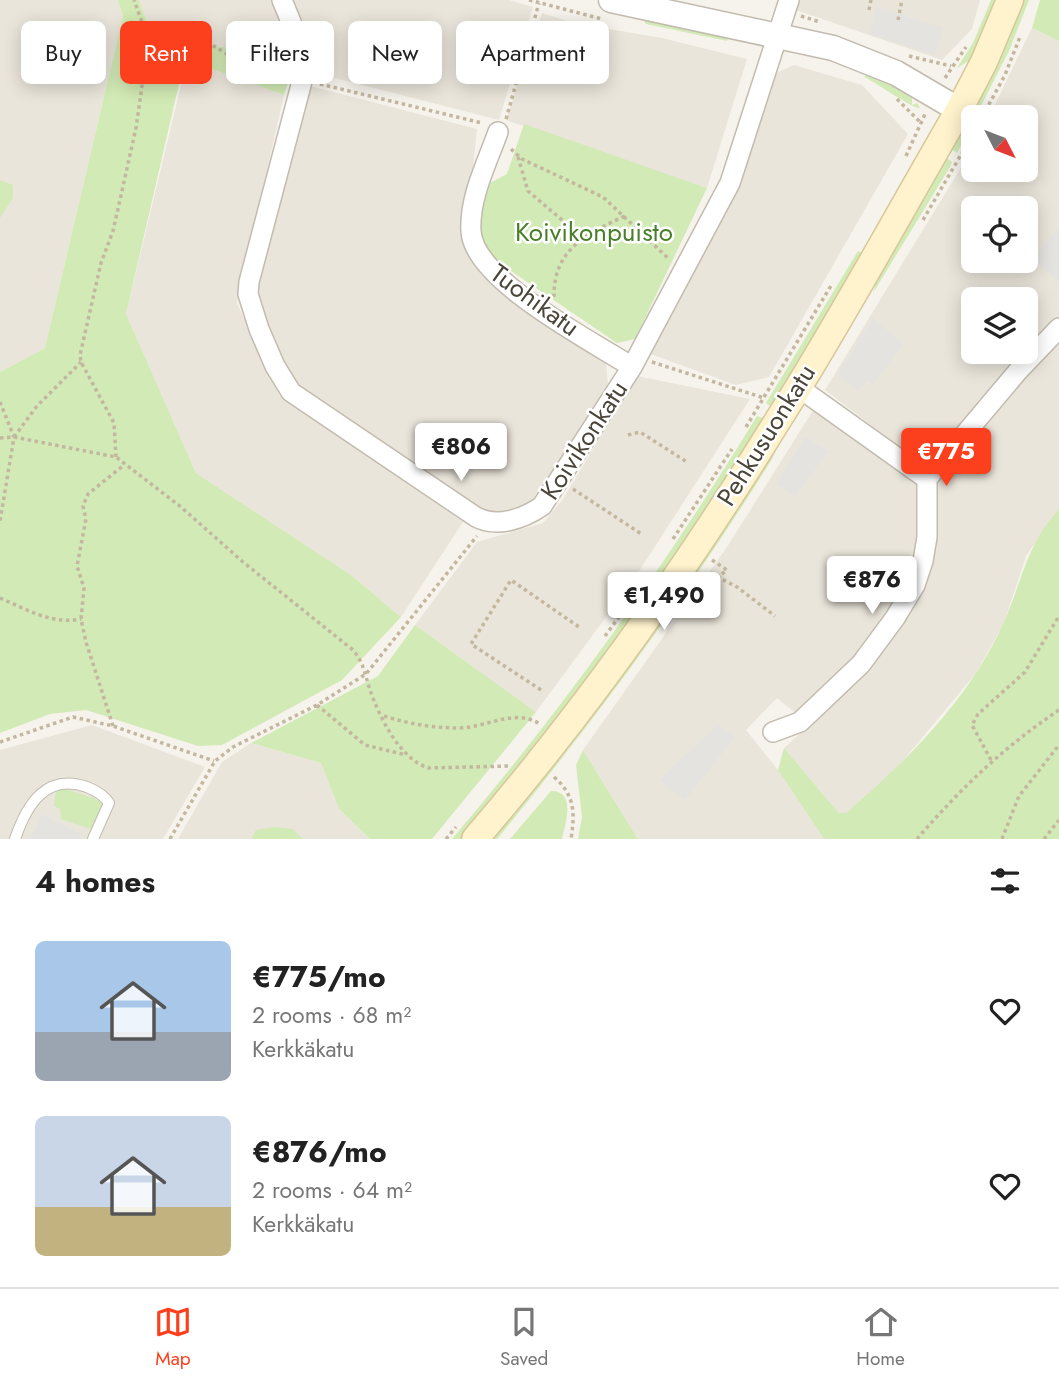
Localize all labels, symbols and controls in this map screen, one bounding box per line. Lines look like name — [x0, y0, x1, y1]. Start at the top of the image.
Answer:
chip: Buy — [21, 21, 106, 84]
chip: Rent — [120, 21, 212, 84]
chip: Filters — [226, 21, 334, 84]
chip: New — [348, 21, 442, 84]
chip: Apartment — [456, 21, 609, 84]
north arrow — [961, 105, 1038, 182]
map controls — [961, 105, 1038, 364]
button: locate — [961, 196, 1038, 273]
park label: Koivikonpuisto — [515, 213, 673, 251]
street label: Tuohikatu — [483, 255, 587, 345]
button: layers — [961, 287, 1038, 364]
street label: Pehkusuonkatu — [707, 357, 825, 513]
street label: Koivikonkatu — [531, 373, 637, 507]
pin: €806 — [420, 424, 502, 483]
pin: €775 — [905, 428, 987, 488]
text: €806 — [431, 429, 491, 463]
text: €775 — [917, 434, 975, 468]
pin: €876 — [831, 556, 913, 616]
text: €876 — [843, 562, 901, 596]
pin: €1,490 — [607, 572, 721, 632]
text: €1,490 — [624, 578, 704, 612]
text: 4 homes — [35, 860, 155, 903]
icon: filters — [986, 862, 1024, 900]
text: €775/mo — [252, 955, 386, 998]
icon: home — [91, 969, 175, 1053]
icon: heart — [986, 992, 1024, 1030]
text: 2 rooms · 68 m² — [252, 998, 411, 1032]
text: Kerkkäkatu — [252, 1032, 354, 1066]
text: €876/mo — [252, 1130, 387, 1173]
icon: home — [91, 1144, 175, 1228]
icon: heart — [986, 1167, 1024, 1205]
text: 2 rooms · 64 m² — [252, 1173, 412, 1207]
text: Kerkkäkatu — [252, 1207, 354, 1241]
tab: Map — [154, 1303, 192, 1372]
tab: Saved — [500, 1303, 548, 1372]
tab: Home — [856, 1303, 905, 1372]

